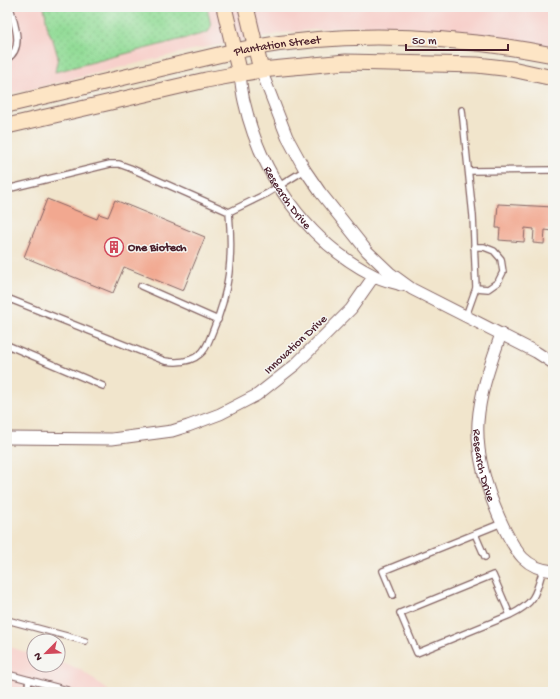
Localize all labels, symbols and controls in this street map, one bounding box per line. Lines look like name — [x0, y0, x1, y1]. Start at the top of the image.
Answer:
scale bar — [406, 26, 508, 52]
street label: Plantation Street — [232, 34, 322, 60]
text: 50 m — [412, 35, 437, 49]
street label: Research Drive — [260, 164, 314, 233]
building icon: One Biotech — [103, 236, 125, 258]
place label: One Biotech — [128, 242, 187, 256]
street label: Innovation Drive — [262, 312, 331, 378]
street label: Research Drive — [469, 429, 497, 505]
north arrow — [26, 633, 66, 673]
text: N — [32, 651, 46, 662]

